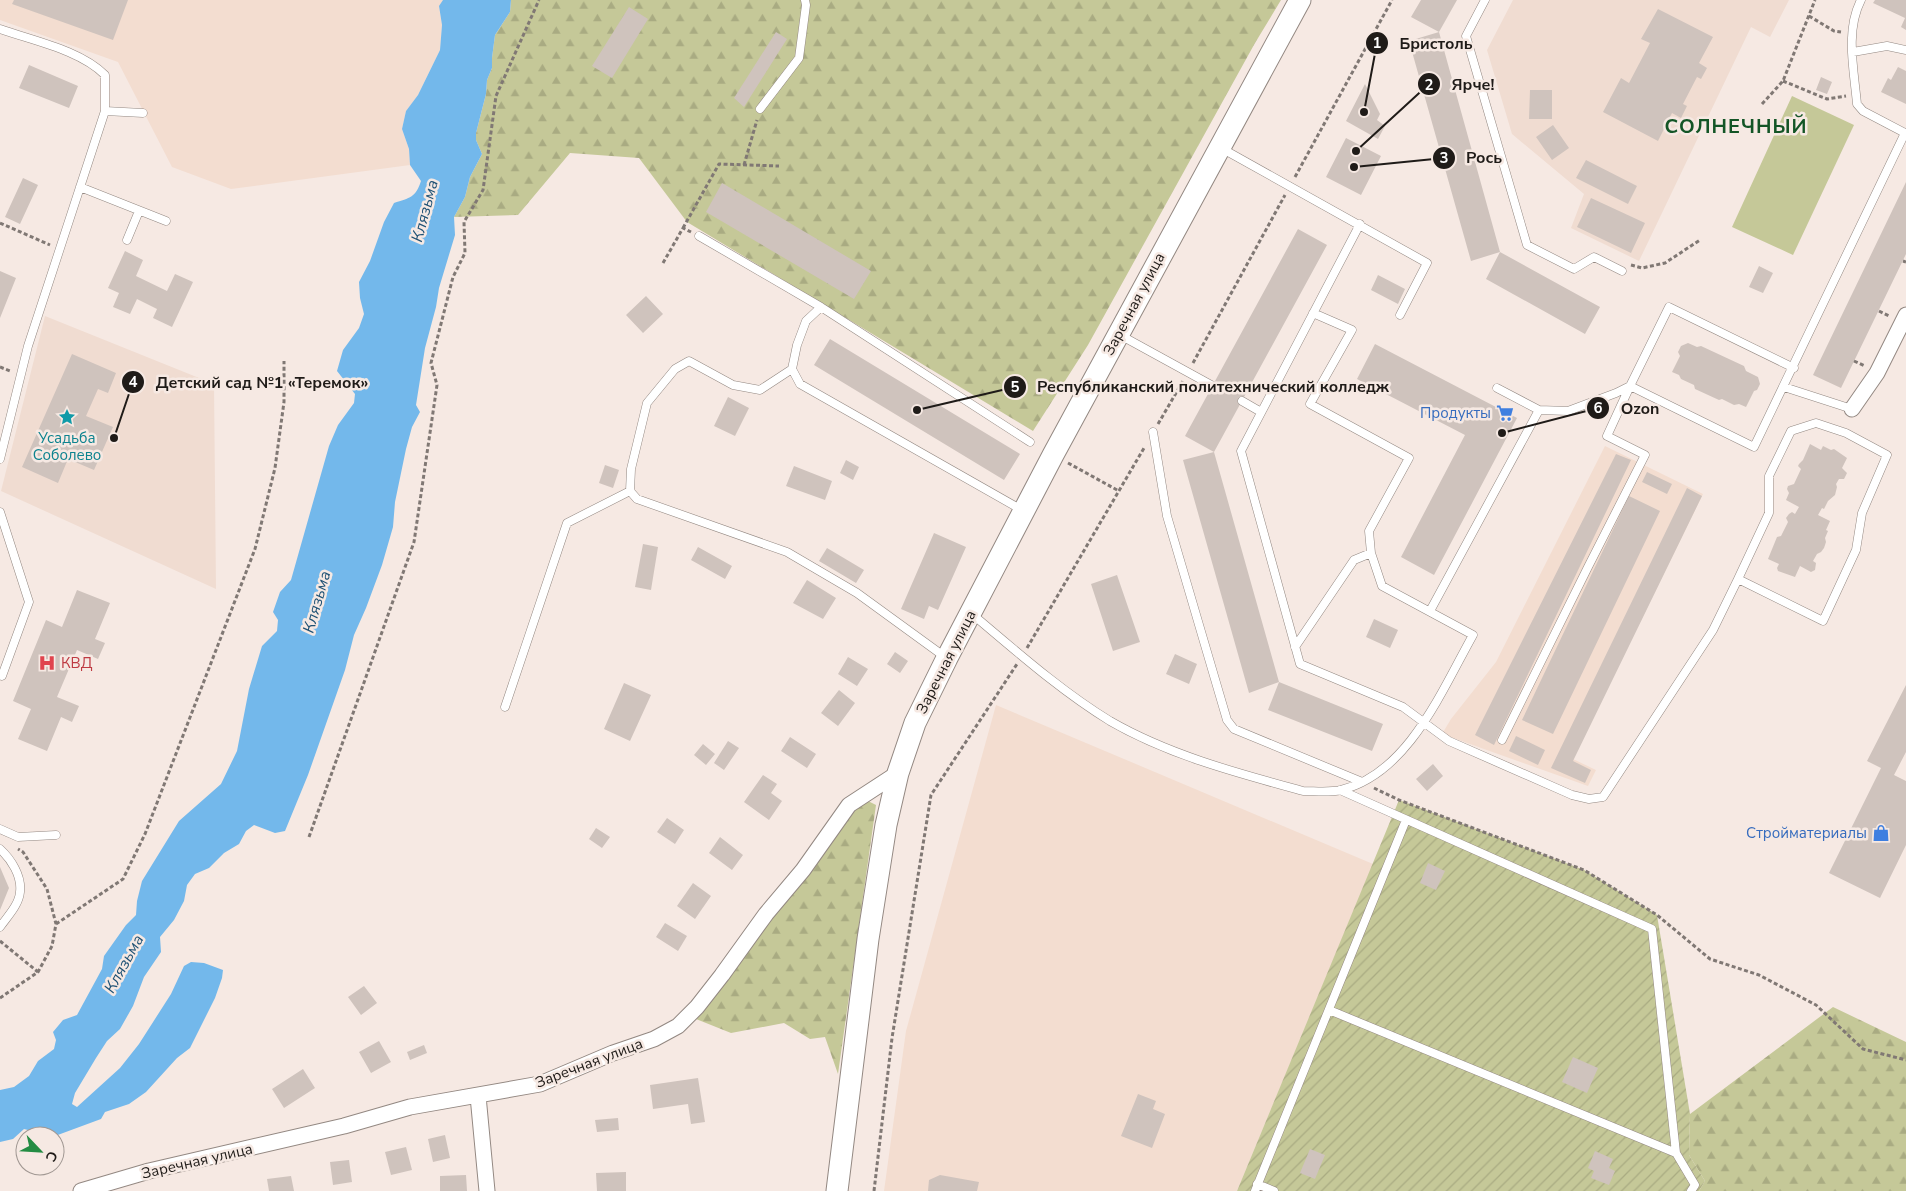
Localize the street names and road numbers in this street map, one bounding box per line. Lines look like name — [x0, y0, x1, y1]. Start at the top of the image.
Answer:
street label: Заречная улица — [1098, 249, 1170, 359]
street label: Заречная улица — [911, 607, 981, 717]
street label: Заречная улица — [532, 1033, 646, 1093]
street label: Заречная улица — [139, 1138, 255, 1184]

